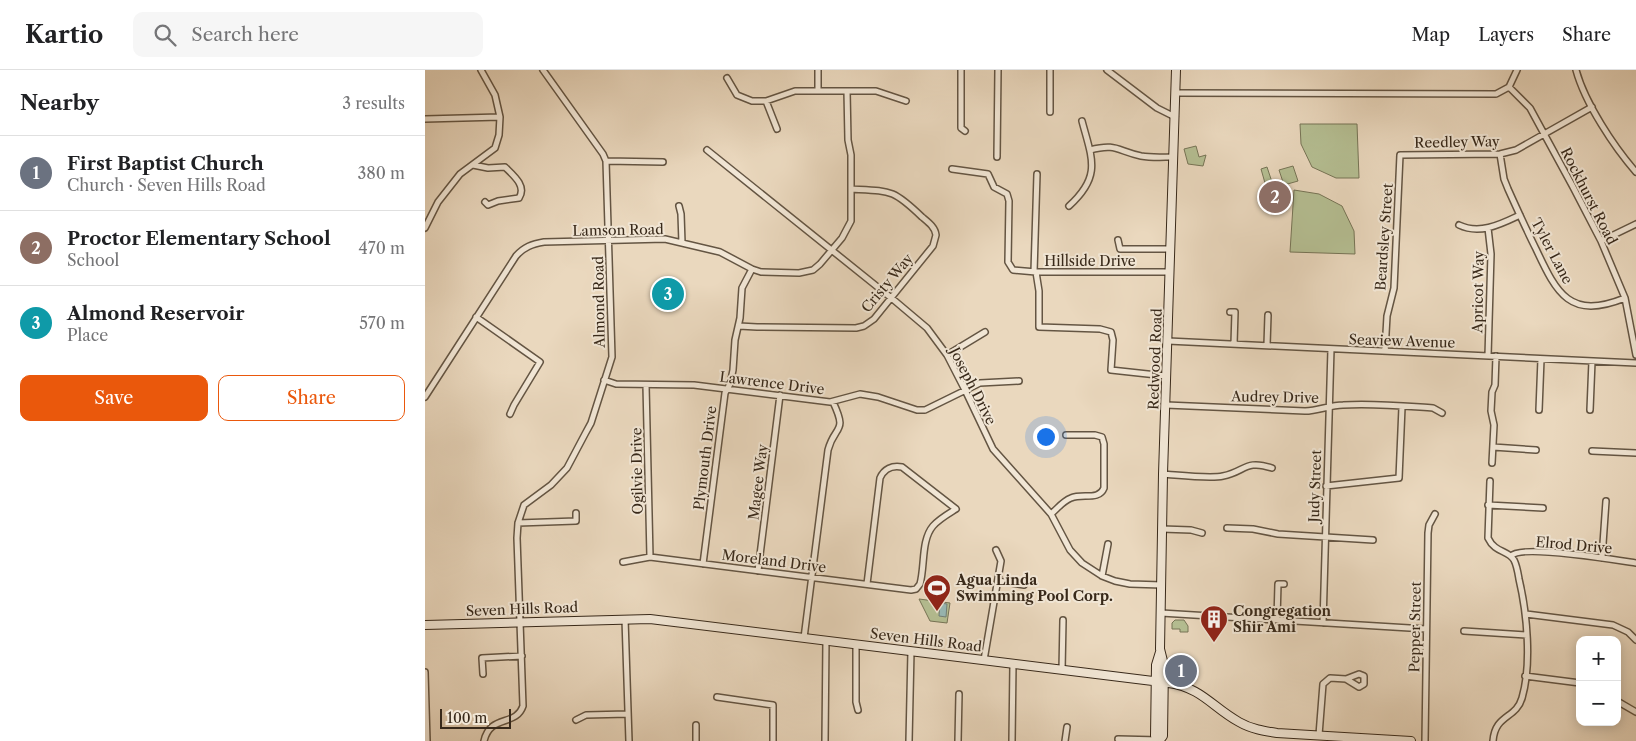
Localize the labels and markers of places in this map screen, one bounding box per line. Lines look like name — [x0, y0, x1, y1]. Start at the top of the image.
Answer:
pin: 2 — [1259, 178, 1291, 216]
pin: 3 — [652, 275, 684, 313]
place label: Agua Linda Swimming Pool Corp. — [955, 571, 1113, 605]
sports icon: Agua Linda Swimming Pool Corp. — [922, 573, 952, 612]
place label: Congregation Shir Ami — [1233, 602, 1332, 636]
building icon: Congregation Shir Ami — [1199, 604, 1229, 643]
pin: 1 — [1165, 652, 1197, 690]

